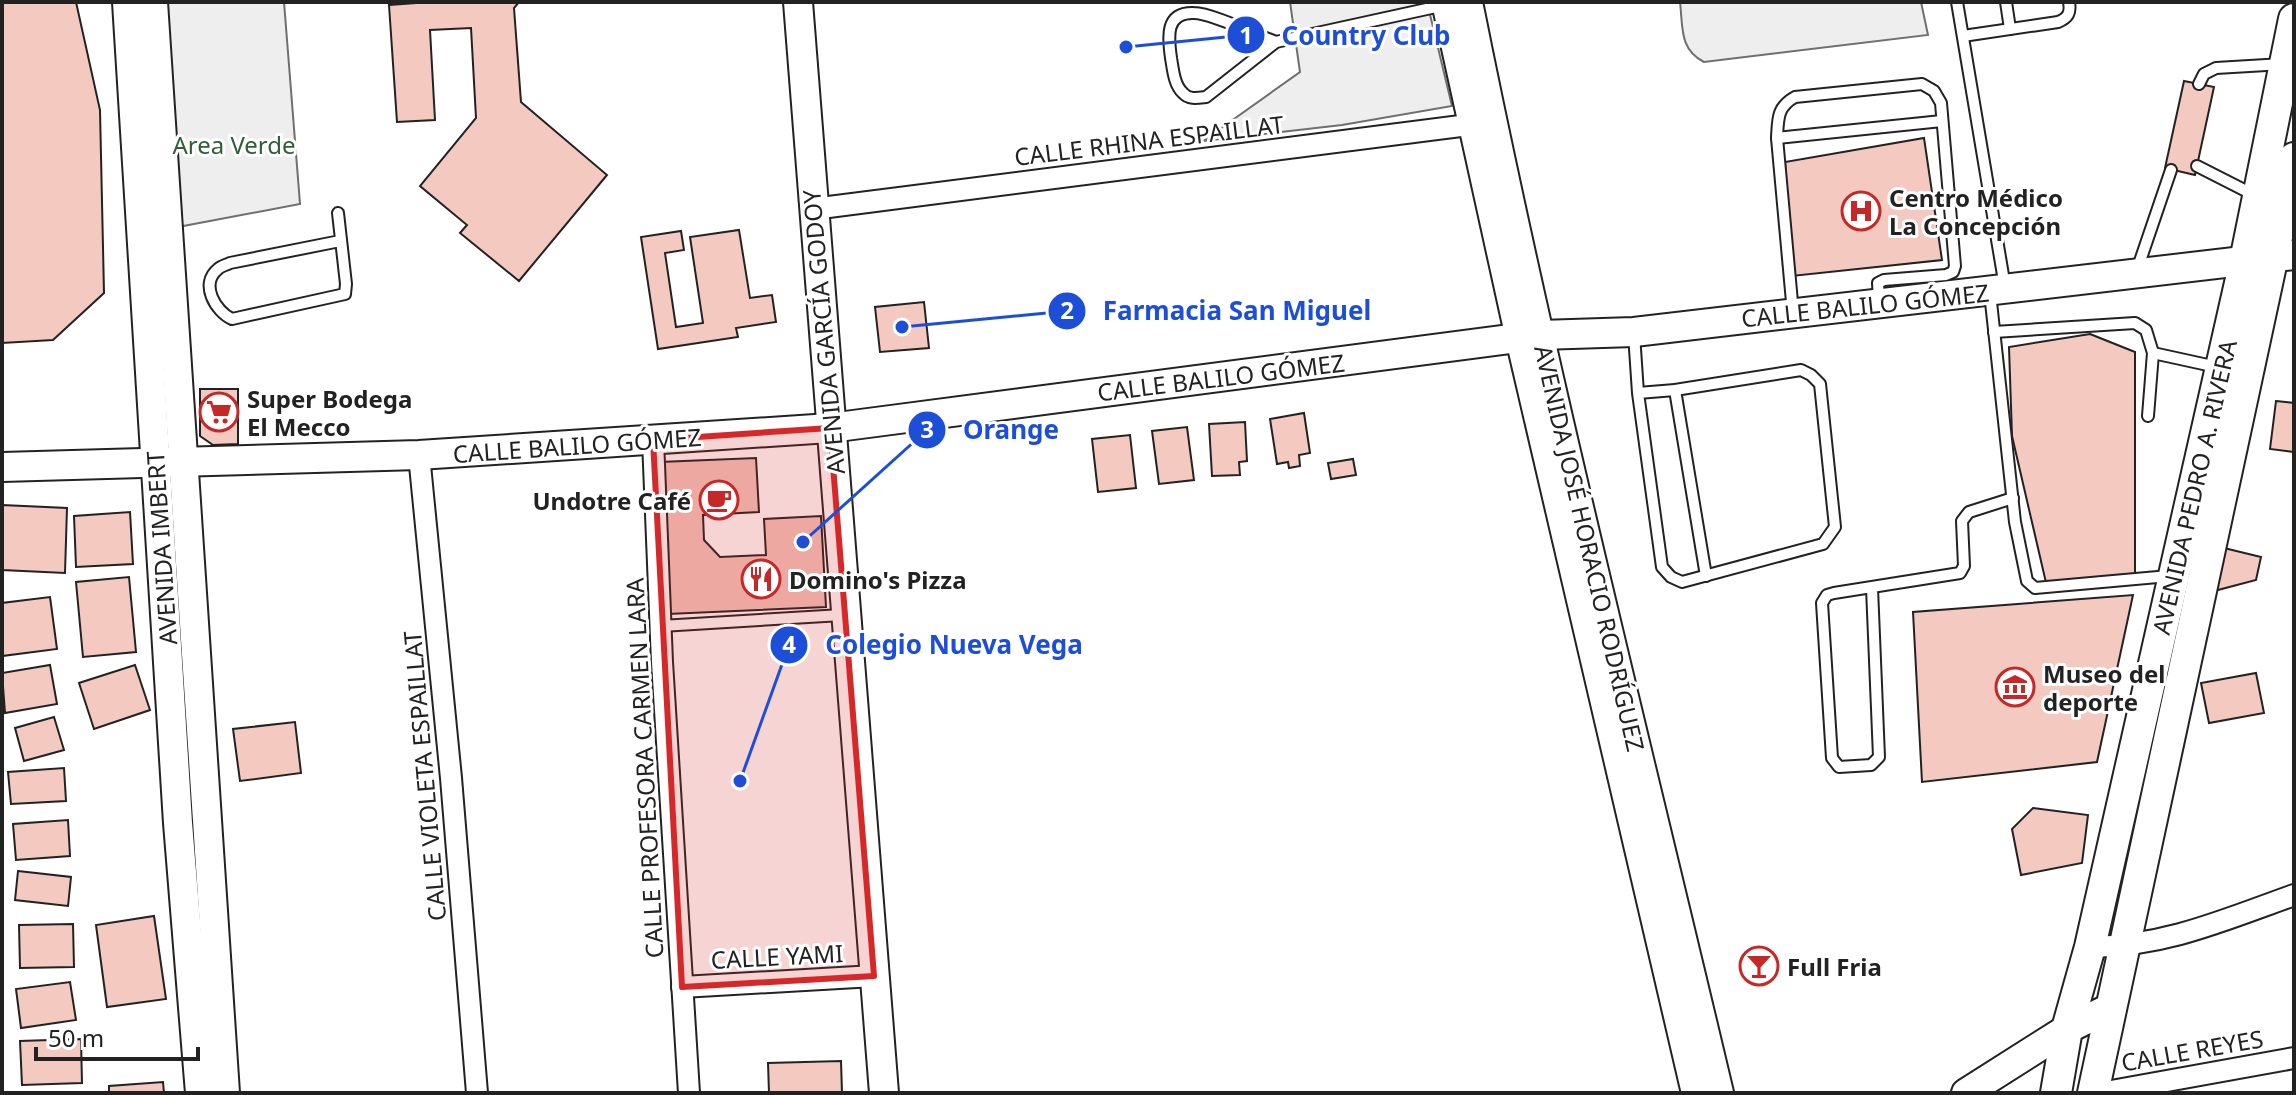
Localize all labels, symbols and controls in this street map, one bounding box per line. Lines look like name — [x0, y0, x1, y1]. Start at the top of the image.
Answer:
callout: Country Club — [1226, 10, 1467, 60]
text: Country Club — [1281, 17, 1451, 53]
text: 1 — [1239, 18, 1253, 51]
street label: CALLE RHINA ESPAILLAT — [1012, 107, 1286, 173]
park label: Area Verde — [172, 128, 296, 161]
place label: Centro Médico La Concepción — [1889, 181, 2063, 242]
street label: AVENIDA GARCÍA GODOY — [794, 188, 852, 476]
hospital icon: Centro Médico La Concepción — [1840, 190, 1882, 232]
street label: CALLE BALILO GÓMEZ — [1739, 276, 1991, 334]
callout: Farmacia San Miguel — [1047, 286, 1387, 336]
text: Farmacia San Miguel — [1103, 292, 1371, 328]
text: 2 — [1060, 293, 1074, 326]
street label: AVENIDA PEDRO A. RIVERA — [2144, 336, 2244, 638]
street label: AVENIDA JOSÉ HORACIO RODRÍGUEZ — [1527, 342, 1653, 754]
street label: CALLE BALILO GÓMEZ — [1095, 345, 1347, 409]
place label: Super Bodega El Mecco — [247, 382, 412, 443]
supermarket icon: Super Bodega El Mecco — [198, 391, 240, 433]
callout: Orange — [907, 405, 1075, 455]
text: Orange — [963, 411, 1059, 447]
text: 3 — [920, 412, 934, 445]
street label: CALLE BALILO GÓMEZ — [452, 420, 702, 470]
street label: AVENIDA IMBERT — [138, 449, 184, 646]
cafe icon: Undotre Café — [698, 479, 740, 521]
place label: Undotre Café — [532, 484, 691, 517]
restaurant icon: Domino's Pizza — [740, 558, 782, 600]
place label: Domino's Pizza — [789, 563, 967, 596]
street label: CALLE PROFESORA CARMEN LARA — [618, 576, 670, 959]
callout: Colegio Nueva Vega — [769, 620, 1098, 670]
text: Colegio Nueva Vega — [825, 626, 1083, 662]
text: 4 — [782, 627, 796, 660]
street label: CALLE VIOLETA ESPAILLAT — [395, 629, 453, 922]
place label: Museo del deporte — [2043, 657, 2166, 718]
museum icon: Museo del deporte — [1994, 666, 2036, 708]
street label: CALLE YAMI — [710, 936, 844, 976]
bar icon: Full Fria — [1738, 945, 1780, 987]
place label: Full Fria — [1787, 950, 1882, 983]
scale bar — [36, 1011, 198, 1061]
text: 50 m — [48, 1021, 104, 1054]
street label: CALLE REYES — [2118, 1021, 2266, 1079]

